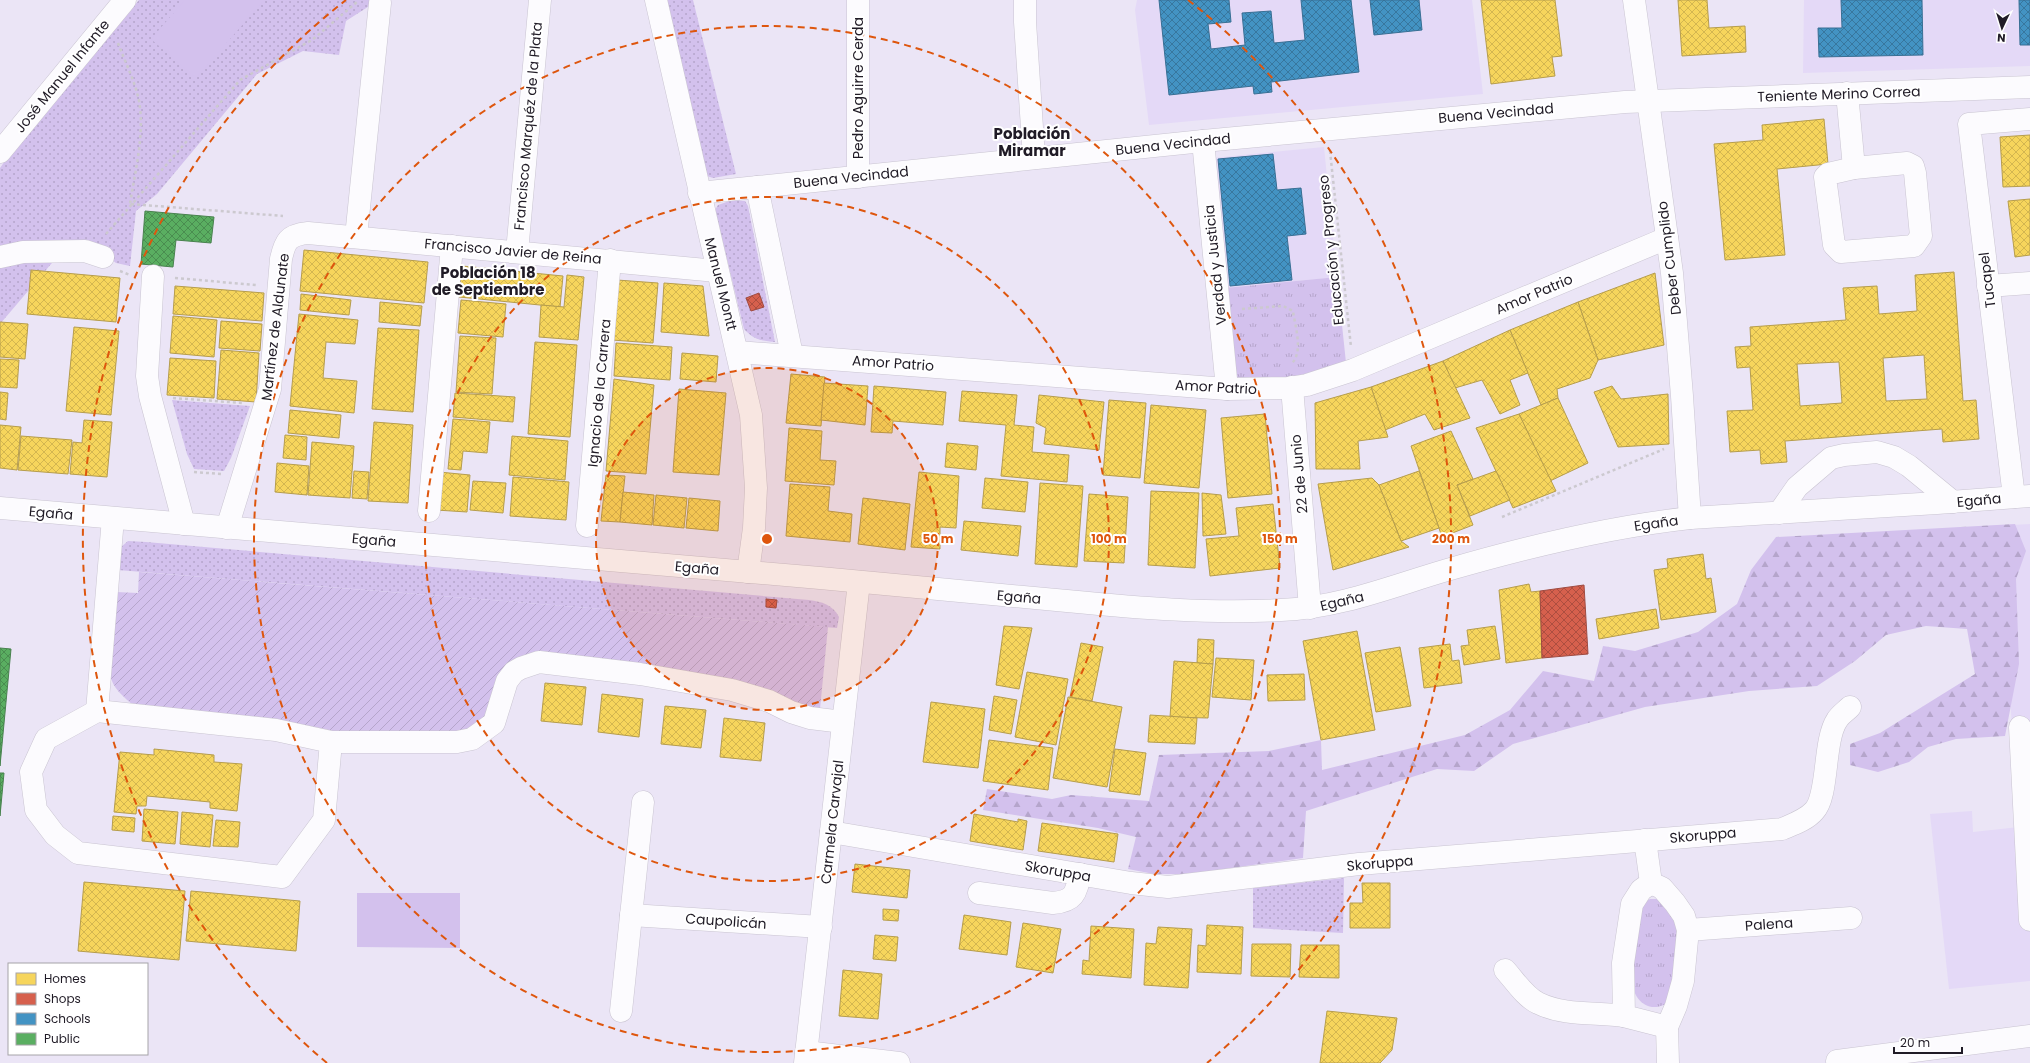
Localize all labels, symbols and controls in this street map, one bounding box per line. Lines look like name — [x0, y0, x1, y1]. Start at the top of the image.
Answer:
north arrow — [1982, 8, 2022, 48]
street label: José Manuel Infante — [10, 15, 114, 137]
street label: Pedro Aguirre Cerda — [848, 17, 868, 159]
street label: Francisco Marquéz de la Plata — [509, 21, 547, 231]
text: N — [1997, 30, 2006, 46]
street label: Teniente Merino Correa — [1757, 81, 1921, 107]
street label: Buena Vecindad — [1437, 98, 1555, 128]
district label: Población Miramar — [994, 123, 1070, 161]
street label: Buena Vecindad — [1114, 128, 1232, 160]
street label: Buena Vecindad — [792, 161, 910, 193]
street label: Educación y Progreso — [1313, 174, 1349, 326]
street label: Deber Cumplido — [1652, 200, 1686, 316]
street label: Verdad y Justicia — [1199, 204, 1231, 326]
street label: Francisco Javier de Reina — [424, 233, 602, 269]
street label: Manuel Montt — [700, 235, 742, 333]
street label: Tucapel — [1974, 251, 2000, 309]
street label: Martínez de Aldunate — [256, 252, 294, 402]
district label: Población 18 de Septiembre — [432, 262, 544, 300]
street label: Amor Patrio — [1492, 269, 1576, 319]
street label: Ignacio de la Carrera — [583, 318, 615, 468]
street label: Amor Patrio — [851, 350, 935, 376]
street label: Amor Patrio — [1174, 375, 1258, 399]
street label: 22 de Junio — [1286, 434, 1312, 514]
street label: Egaña — [1956, 488, 2002, 512]
street label: Egaña — [28, 501, 74, 525]
street label: Egaña — [1633, 510, 1679, 536]
street label: Egaña — [351, 528, 397, 552]
text: 50 m — [923, 530, 954, 547]
text: 100 m — [1091, 530, 1127, 547]
text: 150 m — [1262, 530, 1298, 547]
text: 200 m — [1432, 530, 1470, 547]
centre of rings — [760, 532, 774, 546]
street label: Egaña — [674, 556, 720, 580]
street label: Egaña — [996, 585, 1042, 609]
street label: Egaña — [1318, 586, 1366, 616]
street label: Carmela Carvajal — [816, 759, 848, 885]
street label: Skoruppa — [1669, 822, 1737, 848]
street label: Skoruppa — [1346, 850, 1414, 876]
street label: Skoruppa — [1023, 855, 1093, 887]
street label: Caupolicán — [685, 908, 767, 934]
street label: Palena — [1744, 912, 1794, 936]
legend — [8, 963, 148, 1055]
text: Homes — [44, 970, 86, 987]
text: Shops — [44, 990, 81, 1007]
text: Schools — [44, 1010, 91, 1027]
scale bar — [1894, 1029, 1962, 1055]
text: Public — [44, 1030, 80, 1047]
text: 20 m — [1900, 1034, 1930, 1051]

